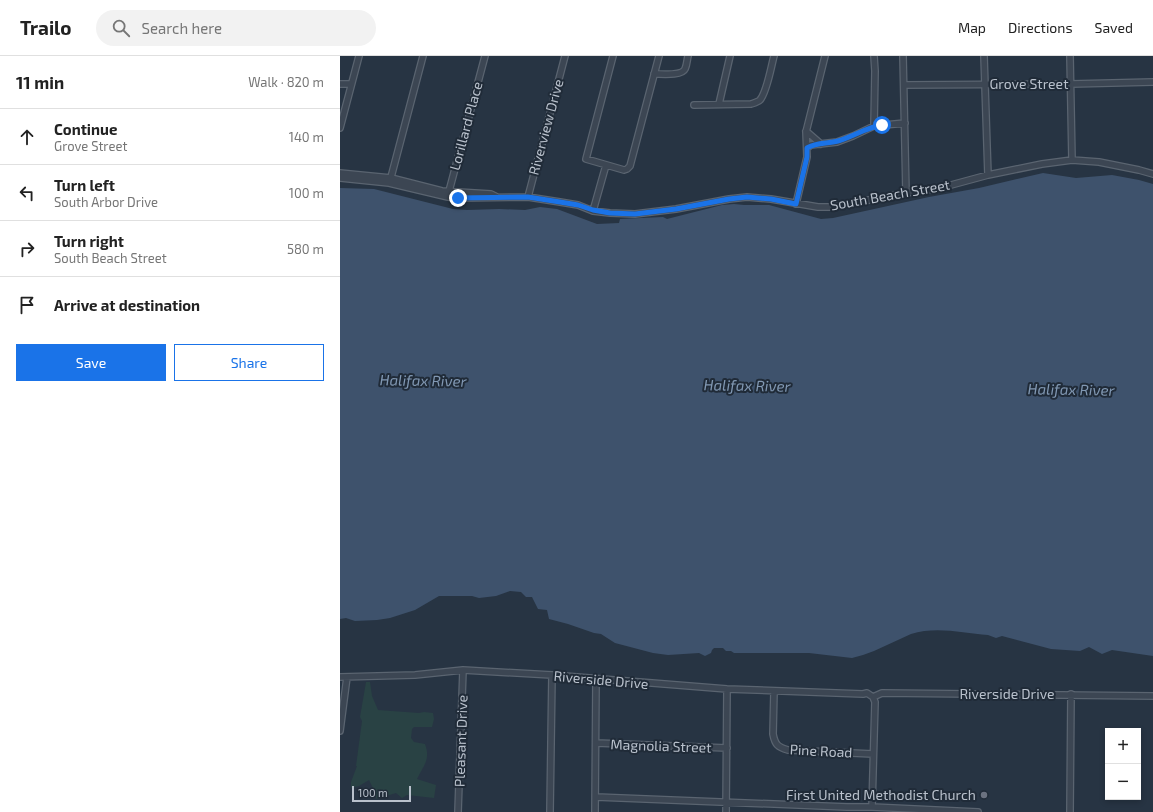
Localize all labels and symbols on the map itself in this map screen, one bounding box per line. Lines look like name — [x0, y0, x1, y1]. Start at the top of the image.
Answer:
street label: Grove Street — [990, 75, 1068, 92]
street label: Riverview Drive — [525, 77, 566, 177]
street label: Lorillard Place — [446, 80, 486, 172]
route start — [873, 116, 891, 134]
street label: South Beach Street — [829, 176, 951, 213]
route end — [449, 189, 467, 207]
water label: Halifax River — [379, 370, 468, 390]
water label: Halifax River — [703, 375, 792, 395]
water label: Halifax River — [1027, 379, 1116, 399]
street label: Riverside Drive — [553, 667, 649, 692]
street label: Riverside Drive — [959, 685, 1055, 702]
street label: Pleasant Drive — [450, 695, 471, 787]
street label: Magnolia Street — [610, 735, 712, 756]
street label: Pine Road — [789, 740, 853, 761]
scale bar — [352, 784, 411, 803]
place label: First United Methodist Church — [786, 786, 976, 803]
marker: First United Methodist Church — [979, 790, 989, 800]

